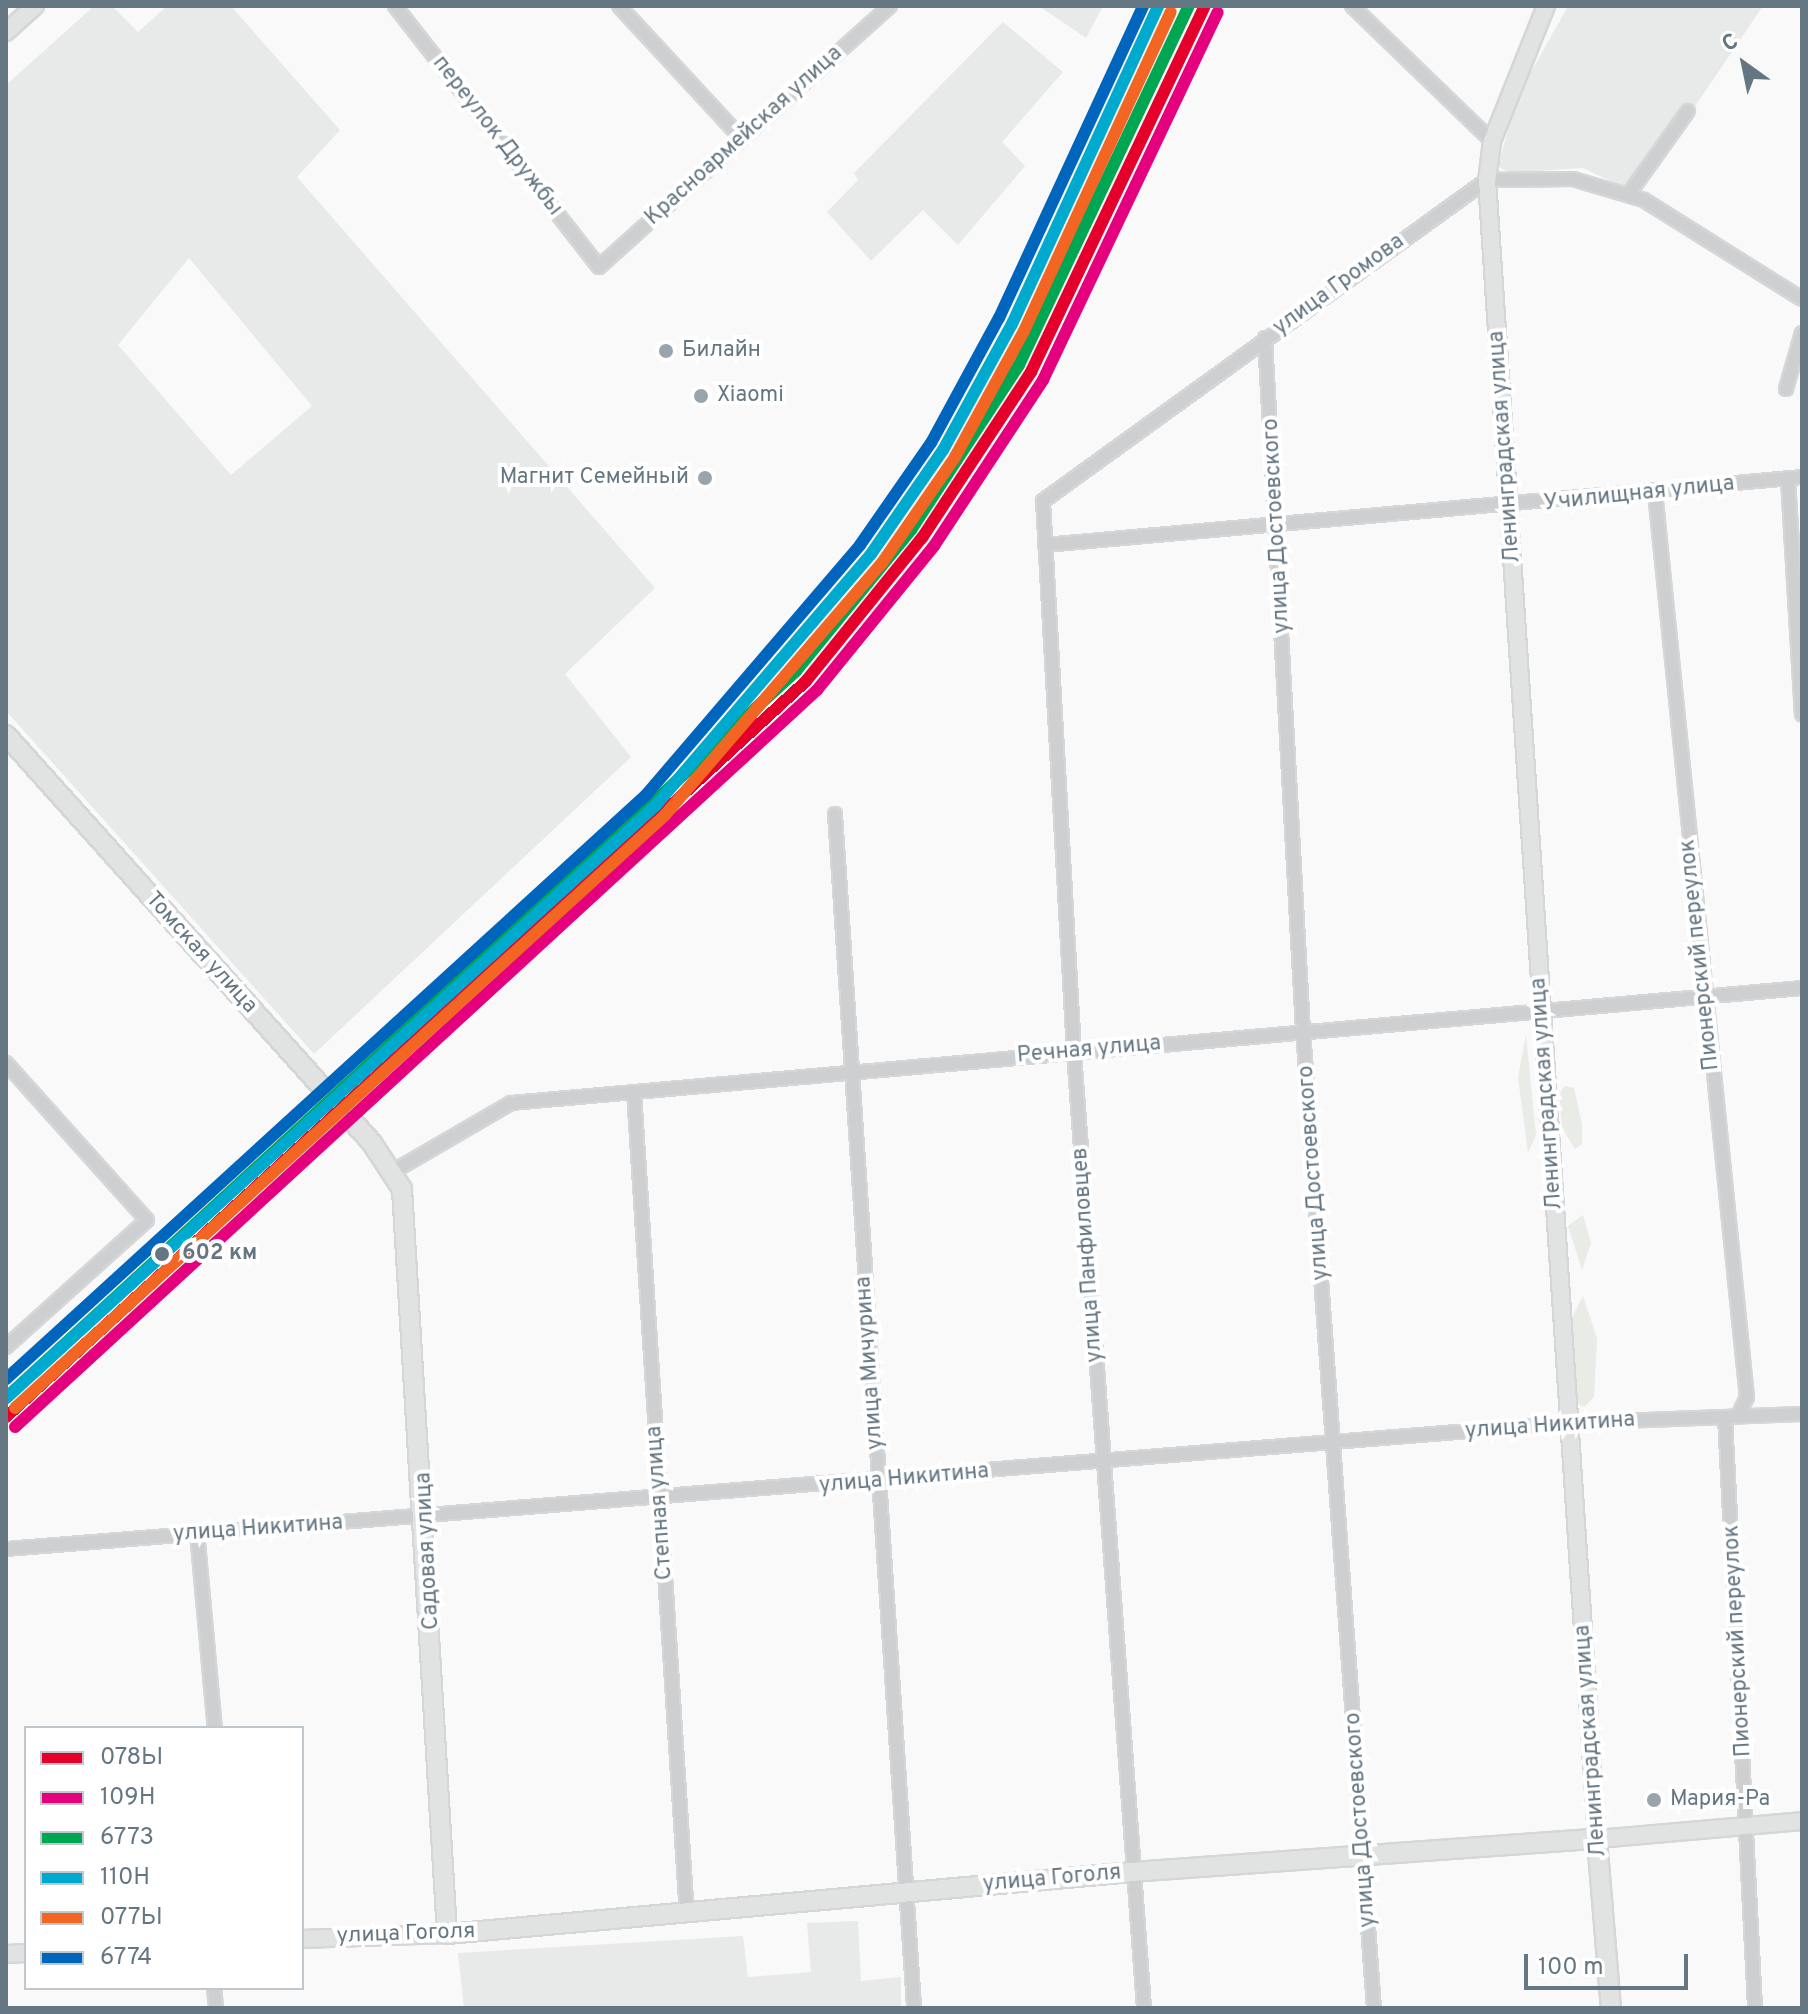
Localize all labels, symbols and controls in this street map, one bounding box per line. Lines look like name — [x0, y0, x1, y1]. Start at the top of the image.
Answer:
north arrow — [1704, 24, 1784, 104]
text: С — [1717, 28, 1744, 59]
street label: Красноармейская улица — [640, 41, 848, 231]
street label: переулок Дружбы — [426, 51, 568, 221]
street label: улица Громова — [1268, 229, 1410, 341]
street label: Ленинградская улица — [1484, 330, 1526, 564]
place label: Билайн — [682, 338, 761, 364]
marker: Билайн — [657, 342, 675, 360]
place label: Xiaomi — [717, 383, 784, 409]
marker: Xiaomi — [692, 387, 710, 405]
street label: улица Достоевского — [1258, 418, 1296, 634]
place label: Магнит Семейный — [500, 465, 689, 491]
marker: Магнит Семейный — [696, 469, 714, 487]
street label: Училищная улица — [1542, 471, 1736, 517]
street label: Пионерский переулок — [1675, 838, 1725, 1072]
street label: Томская улица — [140, 887, 262, 1019]
street label: Ленинградская улица — [1526, 977, 1568, 1211]
street label: Речная улица — [1016, 1031, 1162, 1069]
street label: улица Достоевского — [1293, 1065, 1335, 1281]
street label: улица Панфиловцев — [1067, 1147, 1109, 1363]
marker: 602 км — [149, 1241, 175, 1267]
place label: 602 км — [182, 1241, 257, 1267]
street label: улица Мичурина — [851, 1275, 889, 1451]
street label: улица Никитина — [1464, 1407, 1636, 1445]
street label: Степная улица — [641, 1425, 679, 1581]
street label: улица Никитина — [818, 1458, 990, 1500]
street label: Садовая улица — [411, 1471, 445, 1631]
street label: улица Никитина — [172, 1510, 344, 1548]
street label: Пионерский переулок — [1719, 1524, 1757, 1758]
street label: Ленинградская улица — [1570, 1624, 1612, 1858]
street label: улица Достоевского — [1340, 1712, 1382, 1928]
legend — [24, 1726, 304, 1990]
text: 078Ы — [100, 1743, 163, 1773]
text: 109Н — [100, 1783, 156, 1813]
place label: Мария-Ра — [1670, 1787, 1770, 1813]
marker: Мария-Ра — [1645, 1791, 1663, 1809]
text: 6773 — [100, 1823, 154, 1853]
street label: улица Гоголя — [982, 1860, 1122, 1898]
text: 110Н — [100, 1863, 150, 1893]
text: 077Ы — [100, 1903, 163, 1933]
street label: улица Гоголя — [336, 1918, 476, 1950]
scale bar — [1528, 1938, 1692, 1988]
text: 6774 — [100, 1943, 152, 1973]
text: 100 m — [1538, 1953, 1604, 1983]

